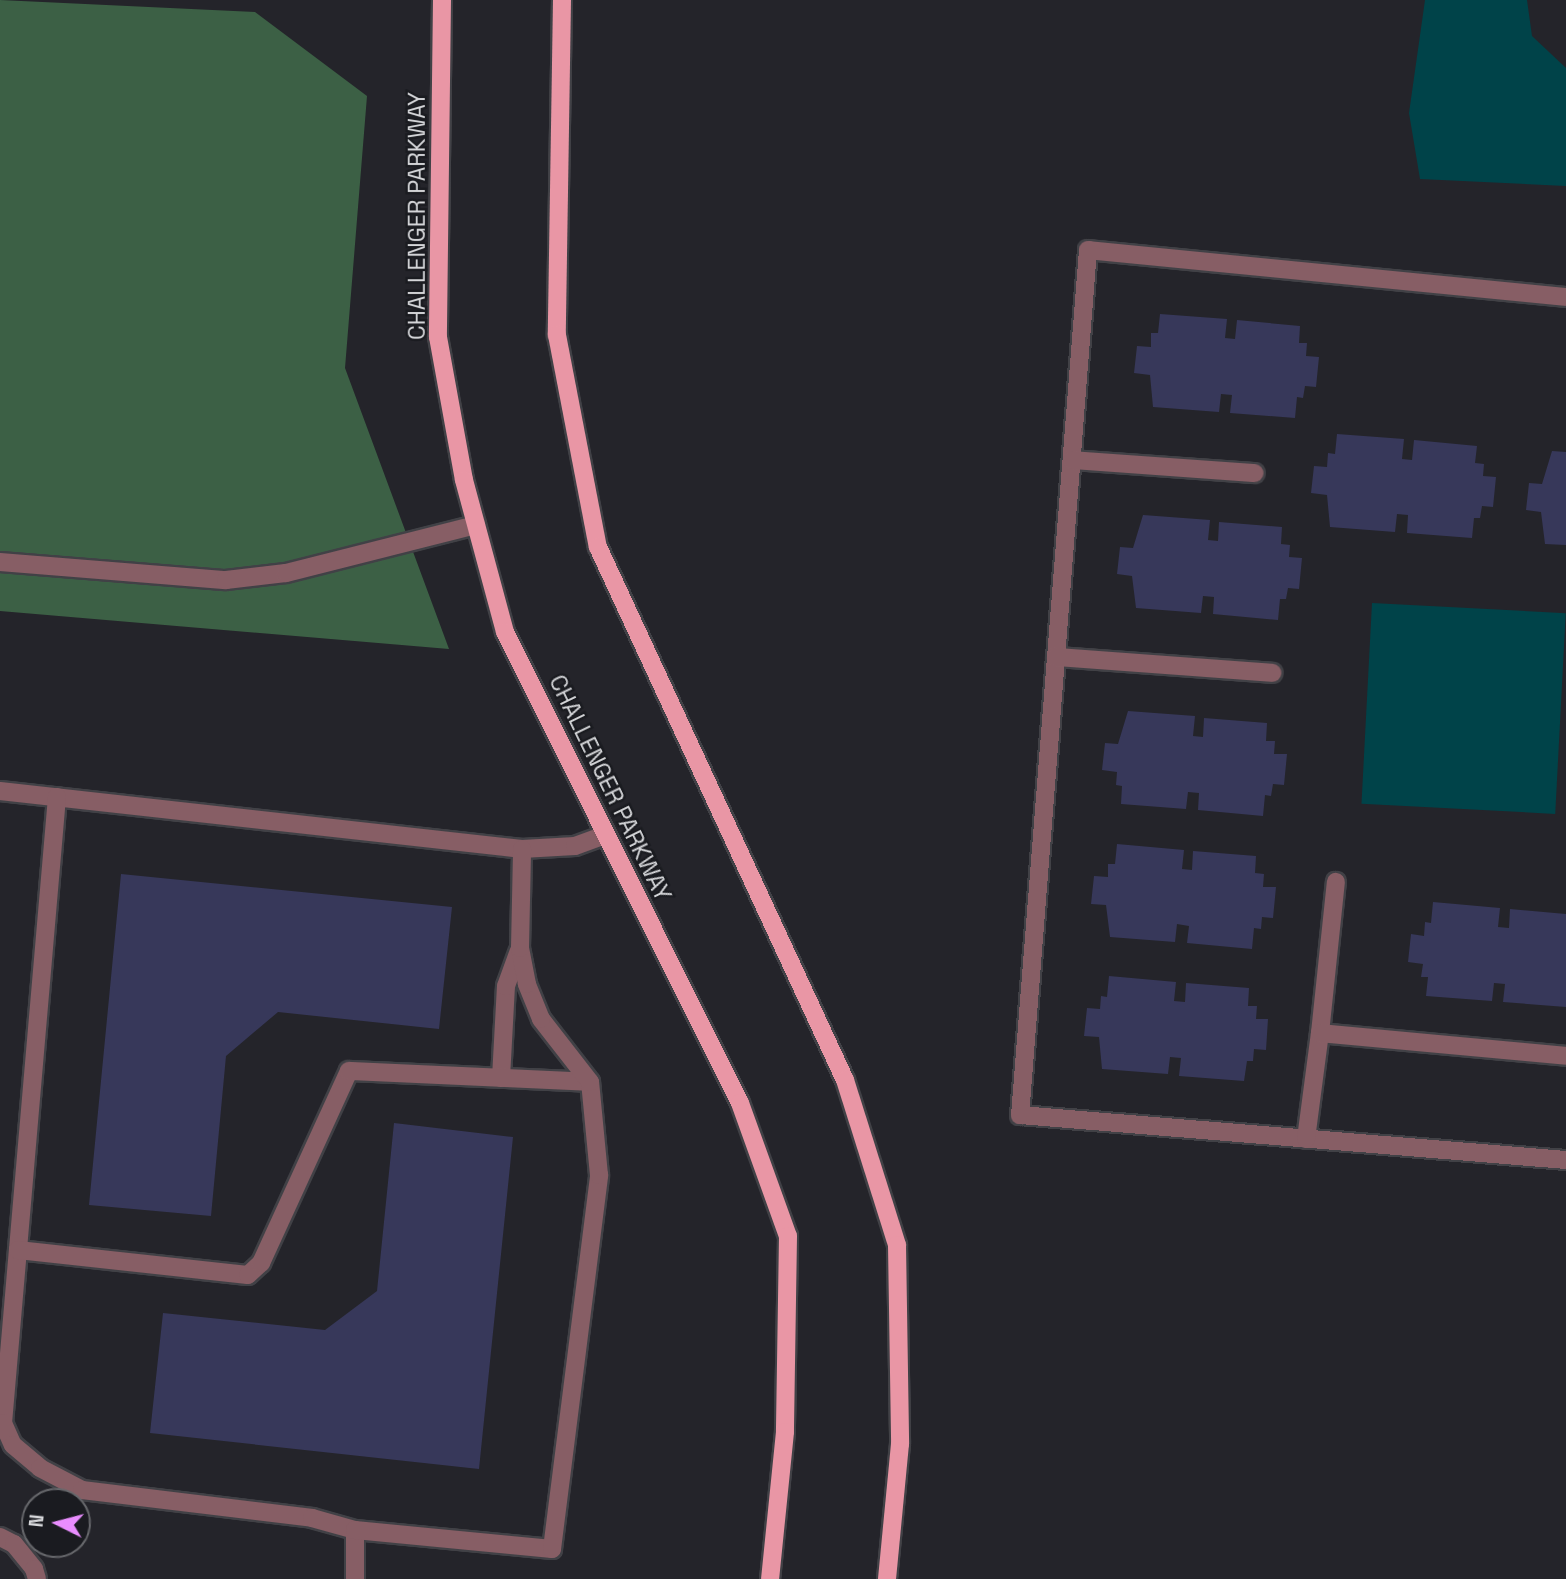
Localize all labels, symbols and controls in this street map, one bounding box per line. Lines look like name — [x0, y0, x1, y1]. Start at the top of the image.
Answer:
street label: CHALLENGER PARKWAY — [403, 92, 431, 340]
street label: CHALLENGER PARKWAY — [543, 670, 677, 906]
north arrow — [21, 1488, 91, 1558]
text: N — [24, 1513, 50, 1529]

